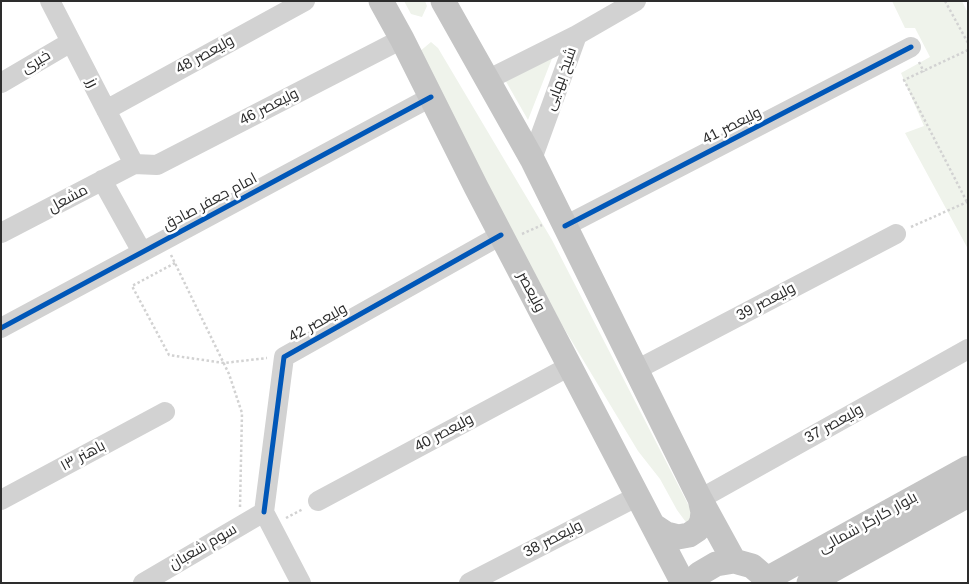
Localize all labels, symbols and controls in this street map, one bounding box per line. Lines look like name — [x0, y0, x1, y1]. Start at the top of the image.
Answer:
street label: ولیعصر 48 — [173, 32, 237, 78]
street label: شیخ بهایی — [541, 45, 581, 113]
street label: خیری — [18, 46, 54, 78]
street label: رز — [82, 75, 102, 91]
street label: ولیعصر 46 — [236, 84, 302, 130]
street label: ولیعصر 41 — [699, 103, 765, 149]
street label: امام جعفر صادق — [160, 169, 260, 235]
street label: مشعل — [45, 181, 91, 217]
street label: ولیعصر — [513, 269, 549, 315]
street label: ولیعصر 39 — [734, 279, 798, 325]
street label: ولیعصر 42 — [286, 300, 350, 346]
street label: ولیعصر 37 — [802, 401, 866, 447]
street label: ولیعصر 40 — [412, 410, 476, 456]
street label: باهنر ۱۳ — [57, 437, 109, 475]
street label: بلوار کارگر شمالی — [815, 488, 921, 558]
street label: ولیعصر 38 — [520, 516, 586, 562]
street label: سوم شعبان — [166, 520, 240, 574]

